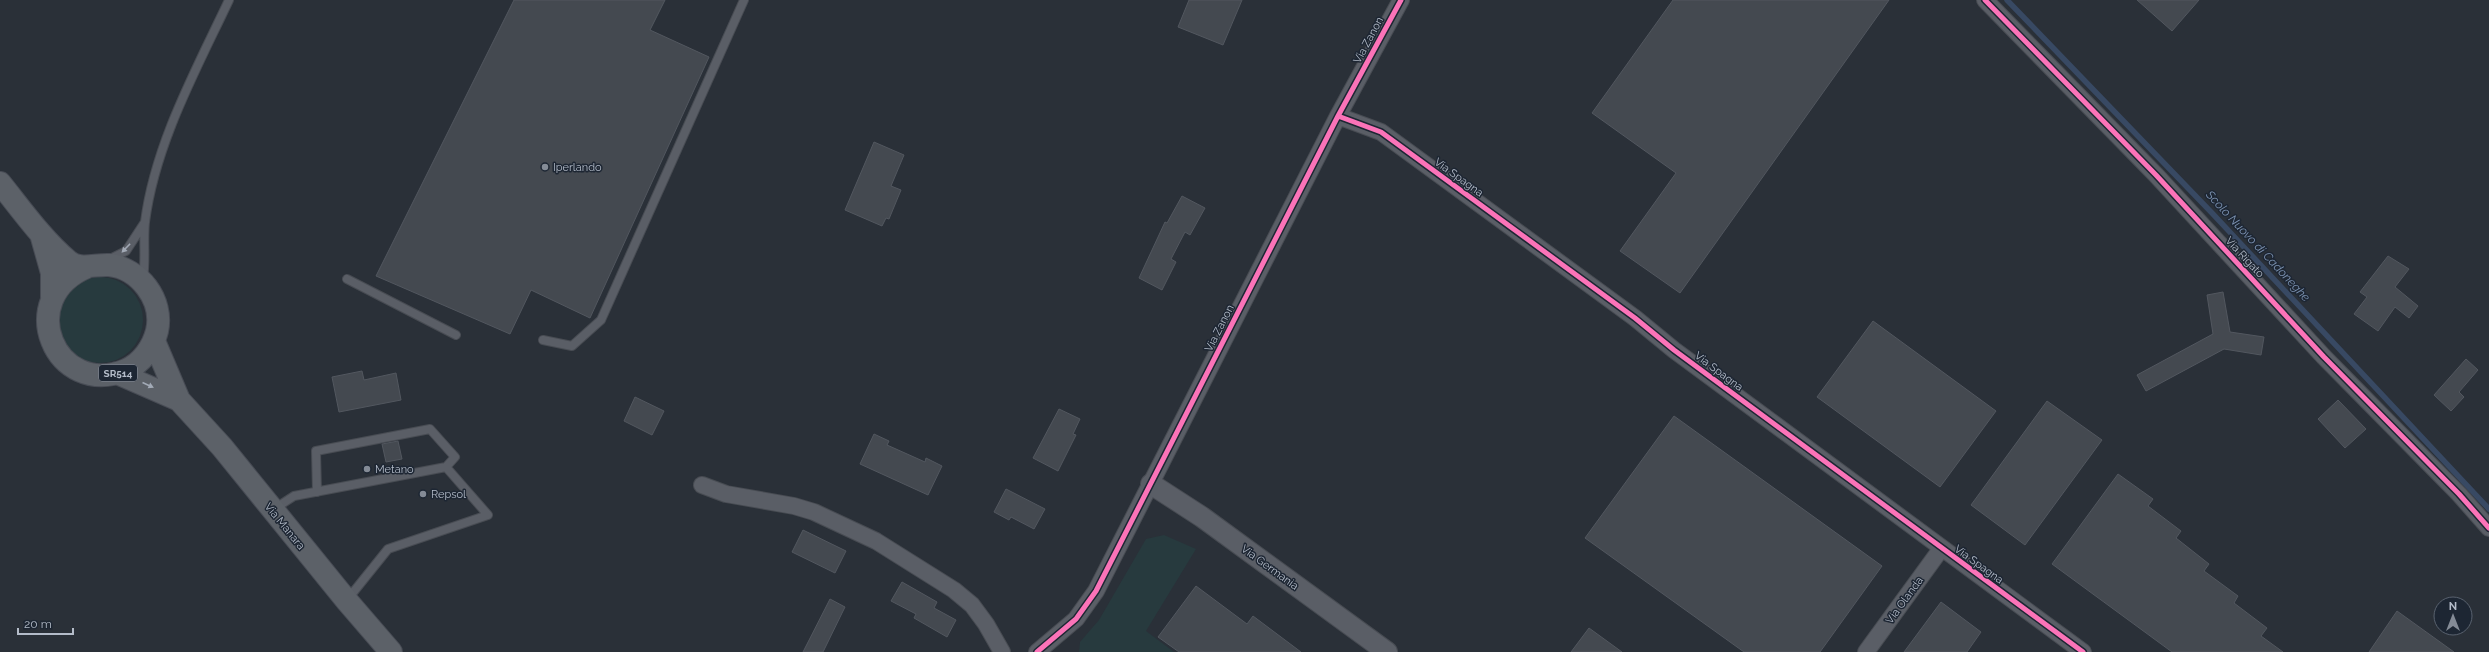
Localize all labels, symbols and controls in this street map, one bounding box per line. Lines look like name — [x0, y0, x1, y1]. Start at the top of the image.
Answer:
street label: Via Zanon — [1351, 15, 1386, 66]
street label: Via Spagna — [1432, 155, 1486, 200]
place label: Iperlando — [553, 161, 602, 174]
marker: Iperlando — [540, 162, 550, 172]
water label: Scolo Nuovo di Cadoneghe — [2202, 187, 2313, 305]
street label: Via Rigato — [2222, 234, 2267, 281]
one-way arrow — [121, 243, 131, 253]
street label: Via Zanon — [1202, 303, 1237, 354]
street label: Via Spagna — [1692, 349, 1746, 394]
road number: SR514 — [99, 365, 137, 381]
one-way arrow — [143, 383, 155, 389]
place label: Metano — [375, 463, 414, 476]
marker: Metano — [362, 464, 372, 474]
place label: Repsol — [431, 488, 466, 501]
marker: Repsol — [418, 489, 428, 499]
street label: Via Manara — [262, 500, 307, 552]
street label: Via Germania — [1238, 542, 1301, 593]
street label: Via Spagna — [1952, 542, 2006, 587]
street label: Via Olanda — [1883, 574, 1926, 626]
north arrow — [2433, 596, 2473, 636]
text: N — [2449, 600, 2457, 613]
scale bar — [18, 610, 73, 636]
text: 20 m — [24, 617, 52, 631]

